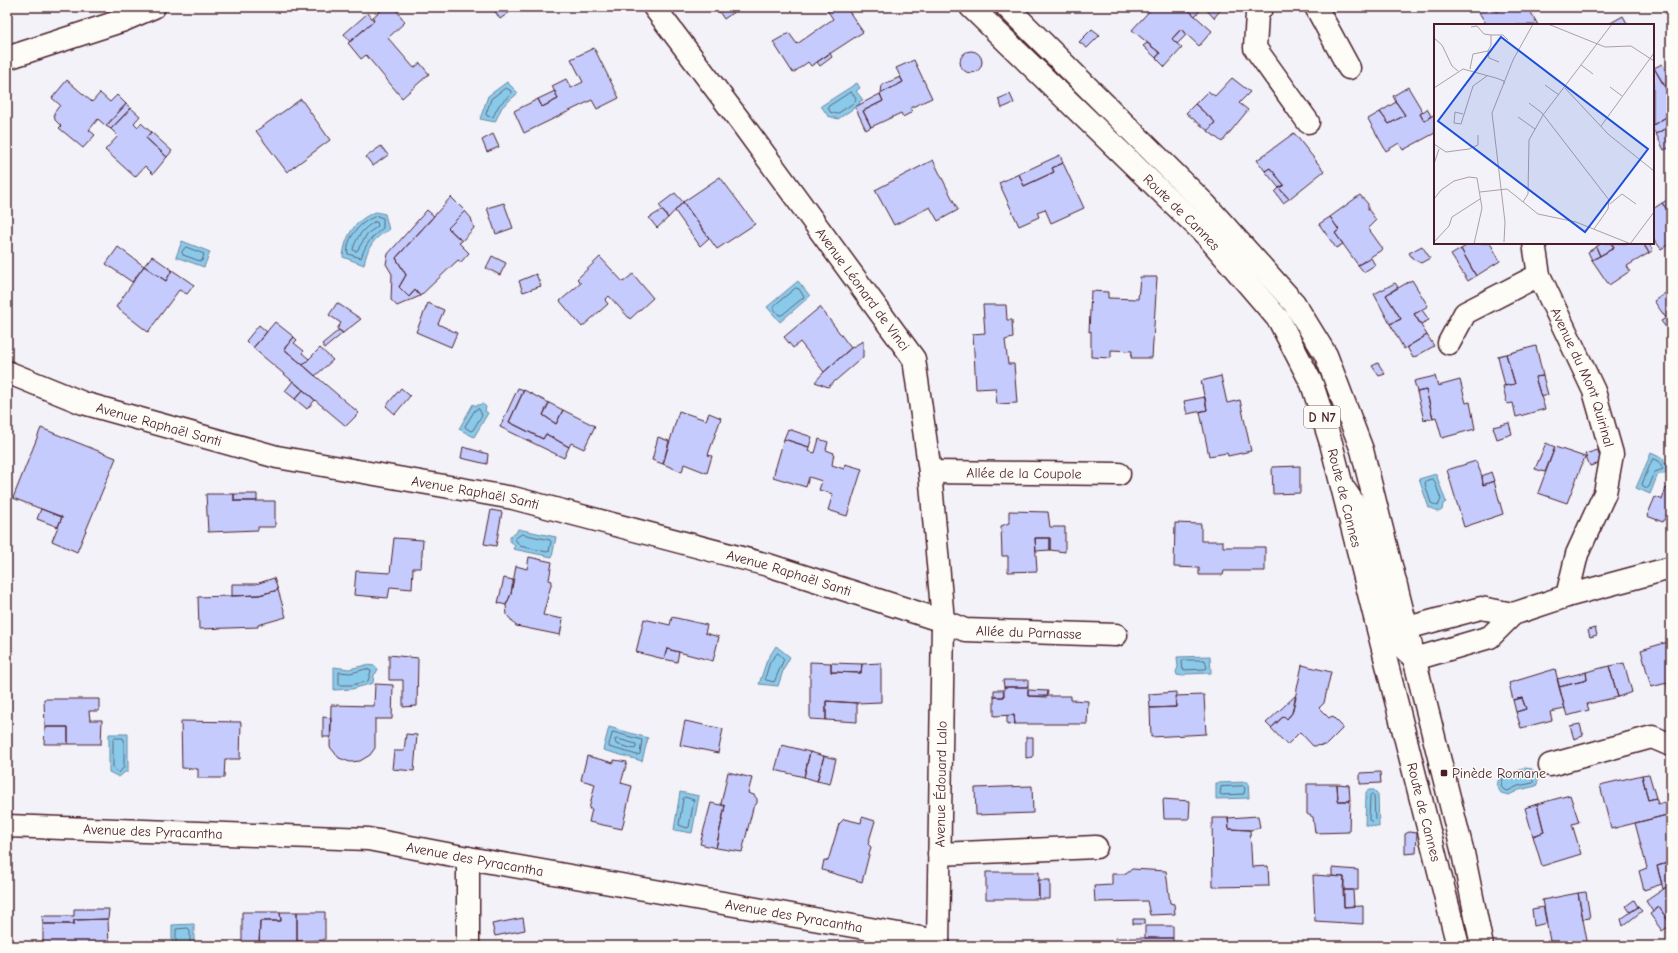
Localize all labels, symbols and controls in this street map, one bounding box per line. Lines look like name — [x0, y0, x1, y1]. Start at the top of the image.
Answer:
inset map — [1434, 24, 1654, 244]
street label: Route de Cannes — [1140, 170, 1224, 254]
street label: Avenue Léonard de Vinci — [812, 224, 913, 354]
street label: Avenue du Mont Quirinal — [1547, 305, 1618, 449]
street label: Avenue Raphaël Santi — [94, 399, 224, 450]
road number: D N7 — [1304, 406, 1340, 428]
street label: Route de Cannes — [1324, 447, 1366, 549]
street label: Allée de la Coupole — [966, 464, 1082, 482]
street label: Avenue Raphaël Santi — [410, 472, 541, 513]
street label: Avenue Raphaël Santi — [725, 546, 854, 600]
street label: Allée du Parnasse — [976, 622, 1082, 642]
street label: Avenue Édouard Lalo — [931, 721, 951, 847]
street label: Route de Cannes — [1404, 761, 1445, 863]
place label: Pinède Romane — [1452, 765, 1546, 782]
marker: Pinède Romane — [1439, 768, 1449, 778]
street label: Avenue des Pyracantha — [83, 820, 223, 842]
street label: Avenue des Pyracantha — [405, 838, 545, 880]
street label: Avenue des Pyracantha — [724, 895, 864, 936]

